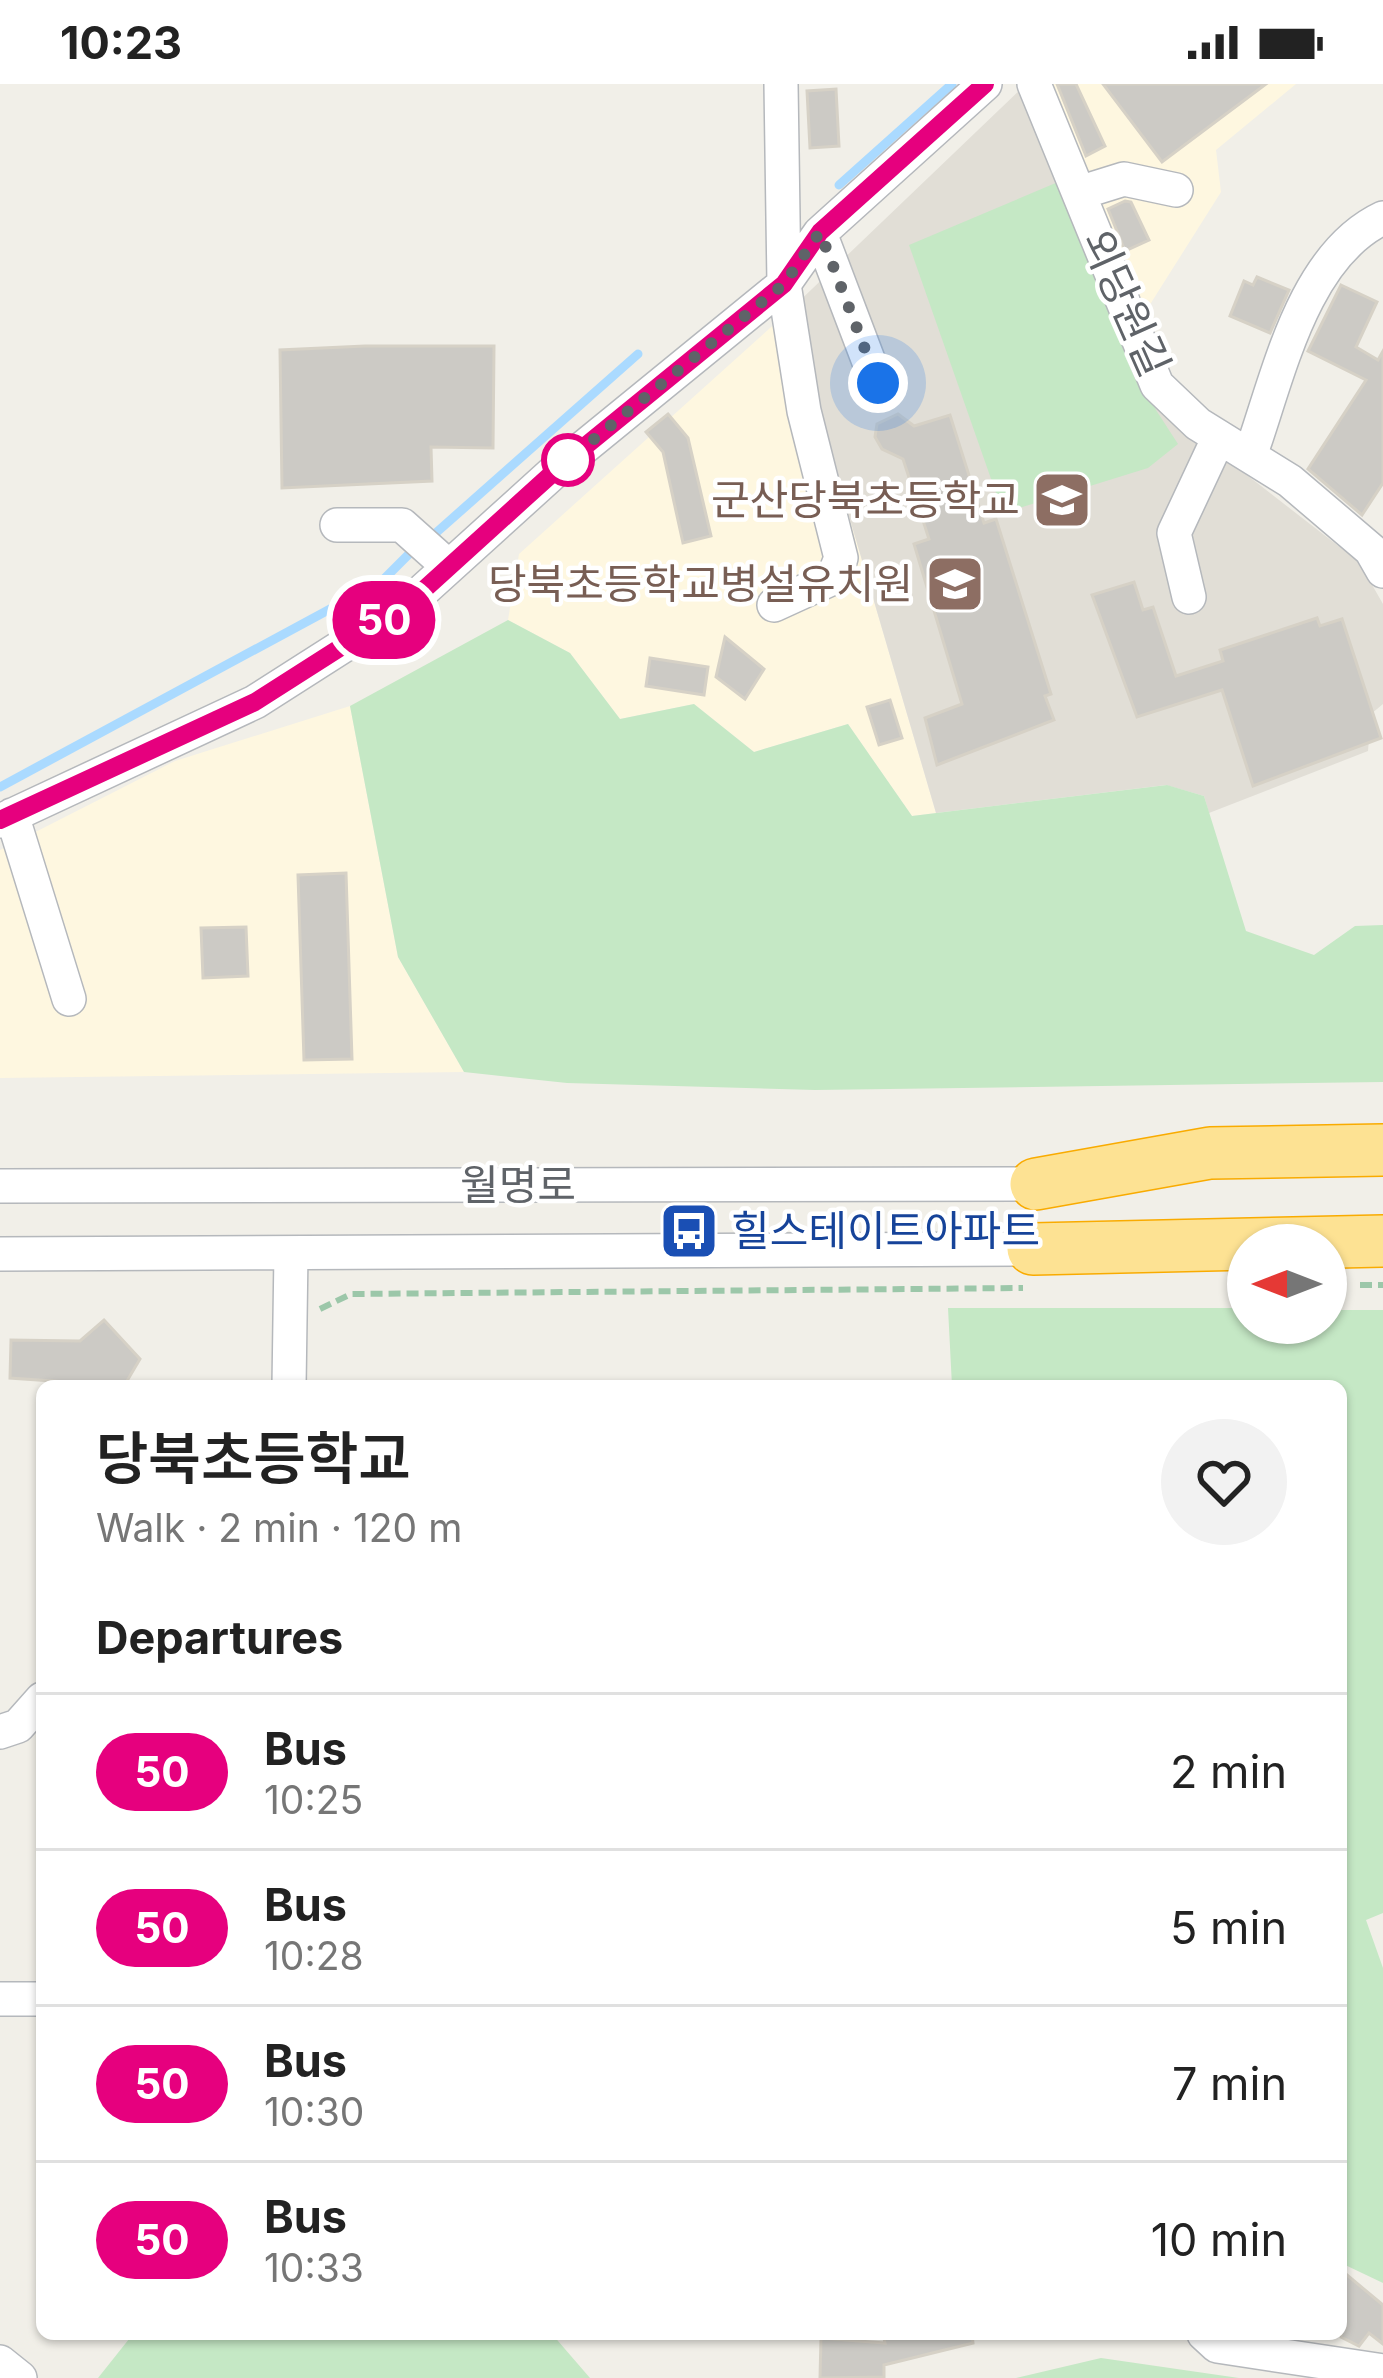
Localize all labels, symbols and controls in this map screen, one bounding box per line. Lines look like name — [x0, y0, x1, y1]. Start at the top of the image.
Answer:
text: 10:23 — [60, 15, 182, 70]
street label: 외당원길 — [1072, 222, 1181, 384]
your location — [848, 353, 908, 413]
unlabelled marker — [543, 435, 593, 485]
school or university icon: 군산당북초등학교 — [1031, 469, 1093, 531]
place label: 군산당북초등학교 — [711, 474, 1020, 525]
school or university icon: 당북초등학교병설유치원 — [924, 553, 986, 615]
place label: 당북초등학교병설유치원 — [488, 558, 913, 609]
line badge: 50 — [330, 581, 438, 659]
text: 50 — [356, 594, 412, 645]
street label: 월명로 — [460, 1159, 576, 1210]
bus stop icon: 힐스테이트아파트 — [658, 1200, 720, 1262]
place label: 힐스테이트아파트 — [731, 1205, 1040, 1256]
north arrow — [1227, 1224, 1347, 1344]
map controls — [1227, 1224, 1347, 1344]
button: heart — [1161, 1419, 1287, 1545]
text: 당북초등학교 — [96, 1424, 411, 1493]
text: Walk · 2 min · 120 m — [96, 1504, 462, 1551]
text: Departures — [96, 1610, 343, 1665]
text: Bus — [264, 1721, 347, 1776]
text: 2 min — [1170, 1744, 1287, 1799]
text: 50 — [134, 1746, 190, 1797]
text: 10:25 — [264, 1776, 363, 1823]
text: Bus — [264, 1877, 347, 1932]
text: 5 min — [1170, 1900, 1287, 1955]
text: 50 — [134, 1902, 190, 1953]
text: 10:28 — [264, 1932, 364, 1979]
text: Bus — [264, 2033, 347, 2088]
text: 7 min — [1172, 2056, 1287, 2111]
text: 50 — [134, 2058, 190, 2109]
text: 10:30 — [264, 2088, 364, 2135]
text: Bus — [264, 2189, 347, 2244]
text: 10 min — [1151, 2212, 1287, 2267]
text: 50 — [134, 2214, 190, 2265]
text: 10:33 — [264, 2244, 364, 2291]

